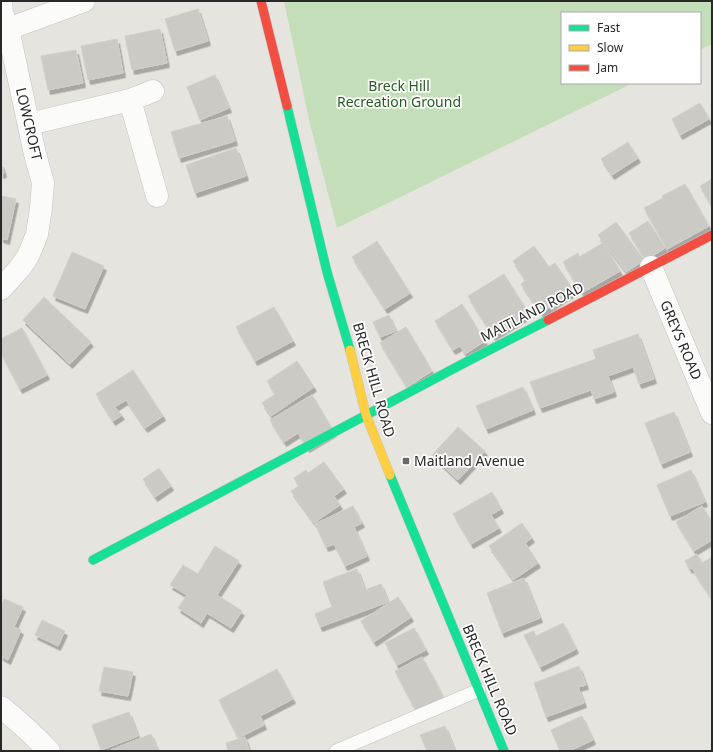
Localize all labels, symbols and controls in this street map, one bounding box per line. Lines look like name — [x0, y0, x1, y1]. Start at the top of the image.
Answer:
legend — [561, 12, 701, 84]
text: Fast — [597, 19, 621, 36]
text: Slow — [597, 39, 624, 56]
text: Jam — [596, 59, 618, 76]
park label: Breck Hill Recreation Ground — [337, 76, 461, 111]
street label: LOWCROFT — [12, 86, 47, 162]
street label: MAITLAND ROAD — [477, 277, 587, 346]
street label: GREYS ROAD — [656, 297, 707, 382]
street label: BRECK HILL ROAD — [349, 320, 400, 440]
place label: Maitland Avenue — [414, 451, 525, 470]
marker: Maitland Avenue — [401, 456, 411, 466]
street label: BRECK HILL ROAD — [459, 621, 522, 738]

